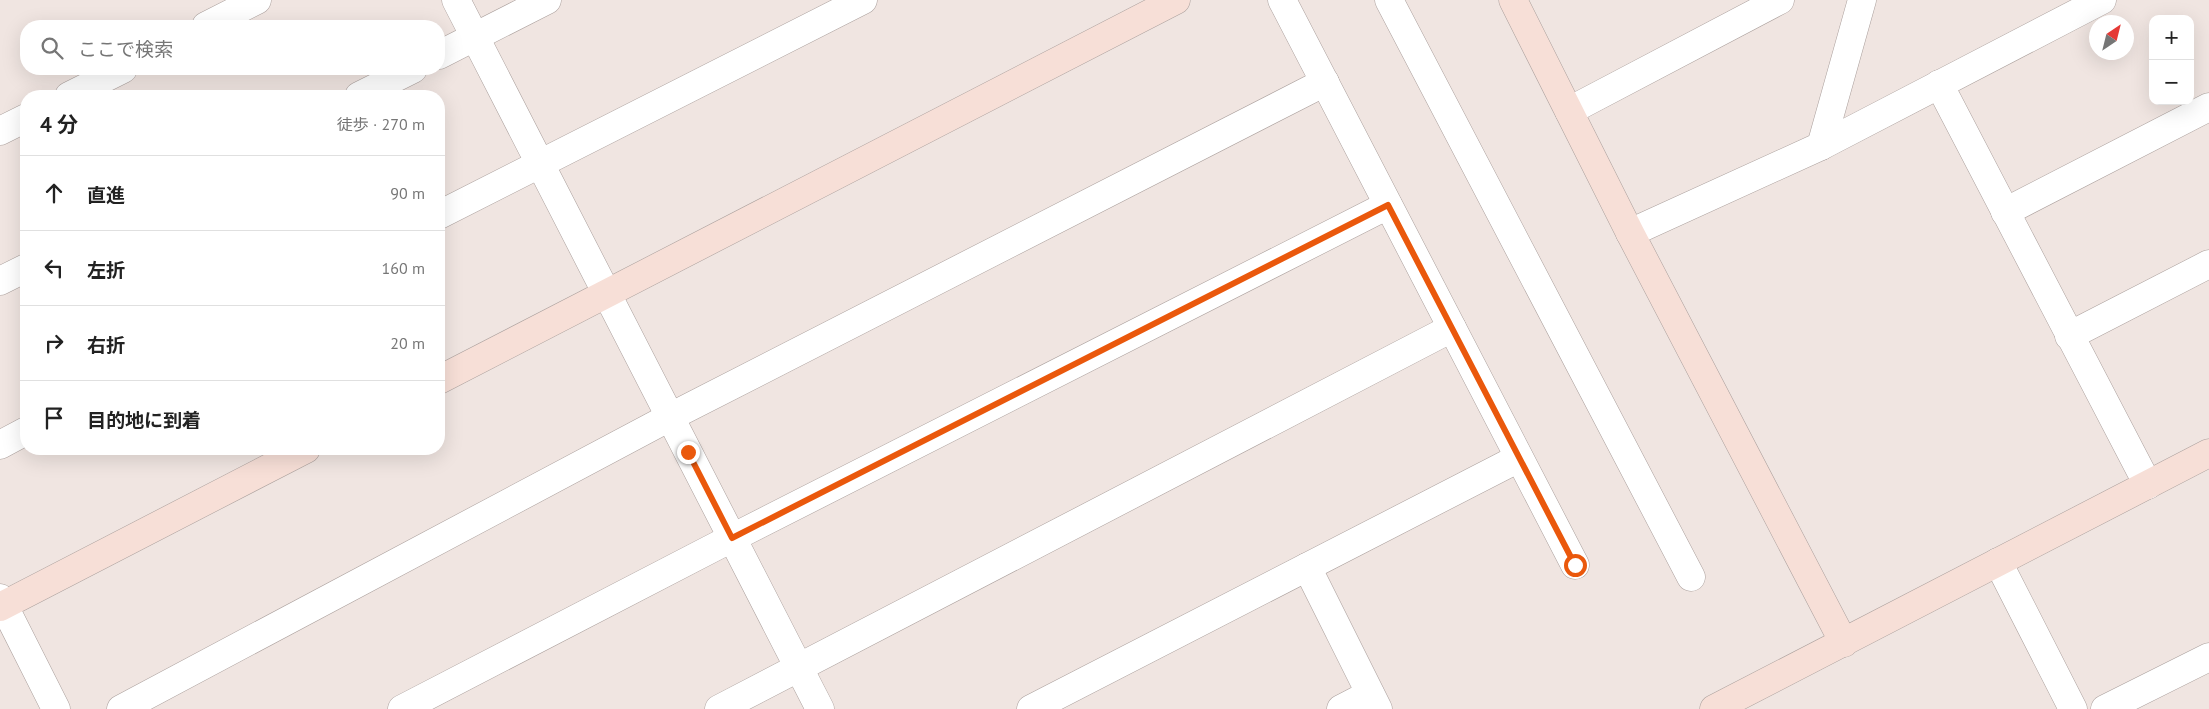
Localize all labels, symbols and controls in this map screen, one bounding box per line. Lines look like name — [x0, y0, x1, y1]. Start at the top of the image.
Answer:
north arrow — [2089, 15, 2134, 60]
map controls — [2149, 15, 2194, 105]
button: + — [2149, 15, 2194, 60]
search box — [20, 20, 445, 75]
icon: search — [38, 34, 66, 62]
text: ここで検索 — [78, 37, 173, 61]
button: − — [2149, 60, 2194, 105]
text: 4 分 — [40, 111, 78, 138]
text: 徒歩 · 270 m — [337, 114, 425, 134]
icon: ahead — [40, 179, 68, 207]
text: 直進 — [87, 183, 125, 207]
text: 90 m — [390, 183, 425, 203]
icon: left — [40, 254, 68, 282]
text: 左折 — [87, 258, 125, 282]
text: 160 m — [382, 258, 425, 278]
icon: right — [40, 329, 68, 357]
text: 右折 — [87, 333, 125, 357]
text: 20 m — [390, 333, 425, 353]
icon: arrive — [40, 404, 68, 432]
text: 目的地に到着 — [87, 408, 201, 432]
route end — [677, 441, 700, 464]
route start — [1564, 554, 1587, 577]

